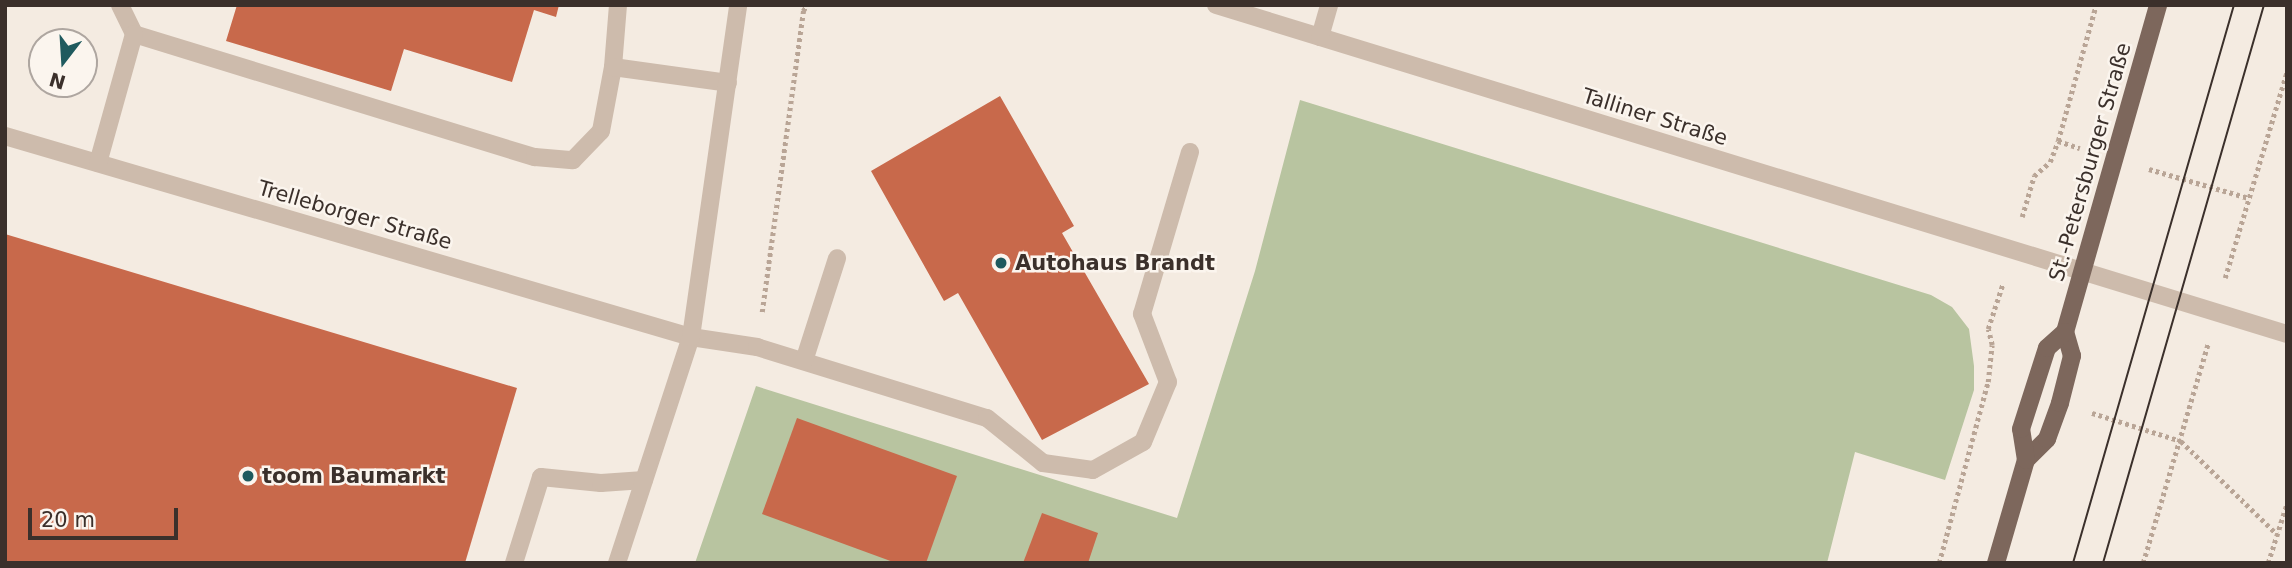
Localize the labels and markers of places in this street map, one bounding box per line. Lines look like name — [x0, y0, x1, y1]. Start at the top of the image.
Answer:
place label: Autohaus Brandt — [1015, 250, 1215, 276]
marker: Autohaus Brandt — [993, 255, 1009, 271]
place label: toom Baumarkt — [262, 463, 446, 489]
marker: toom Baumarkt — [240, 468, 256, 484]

